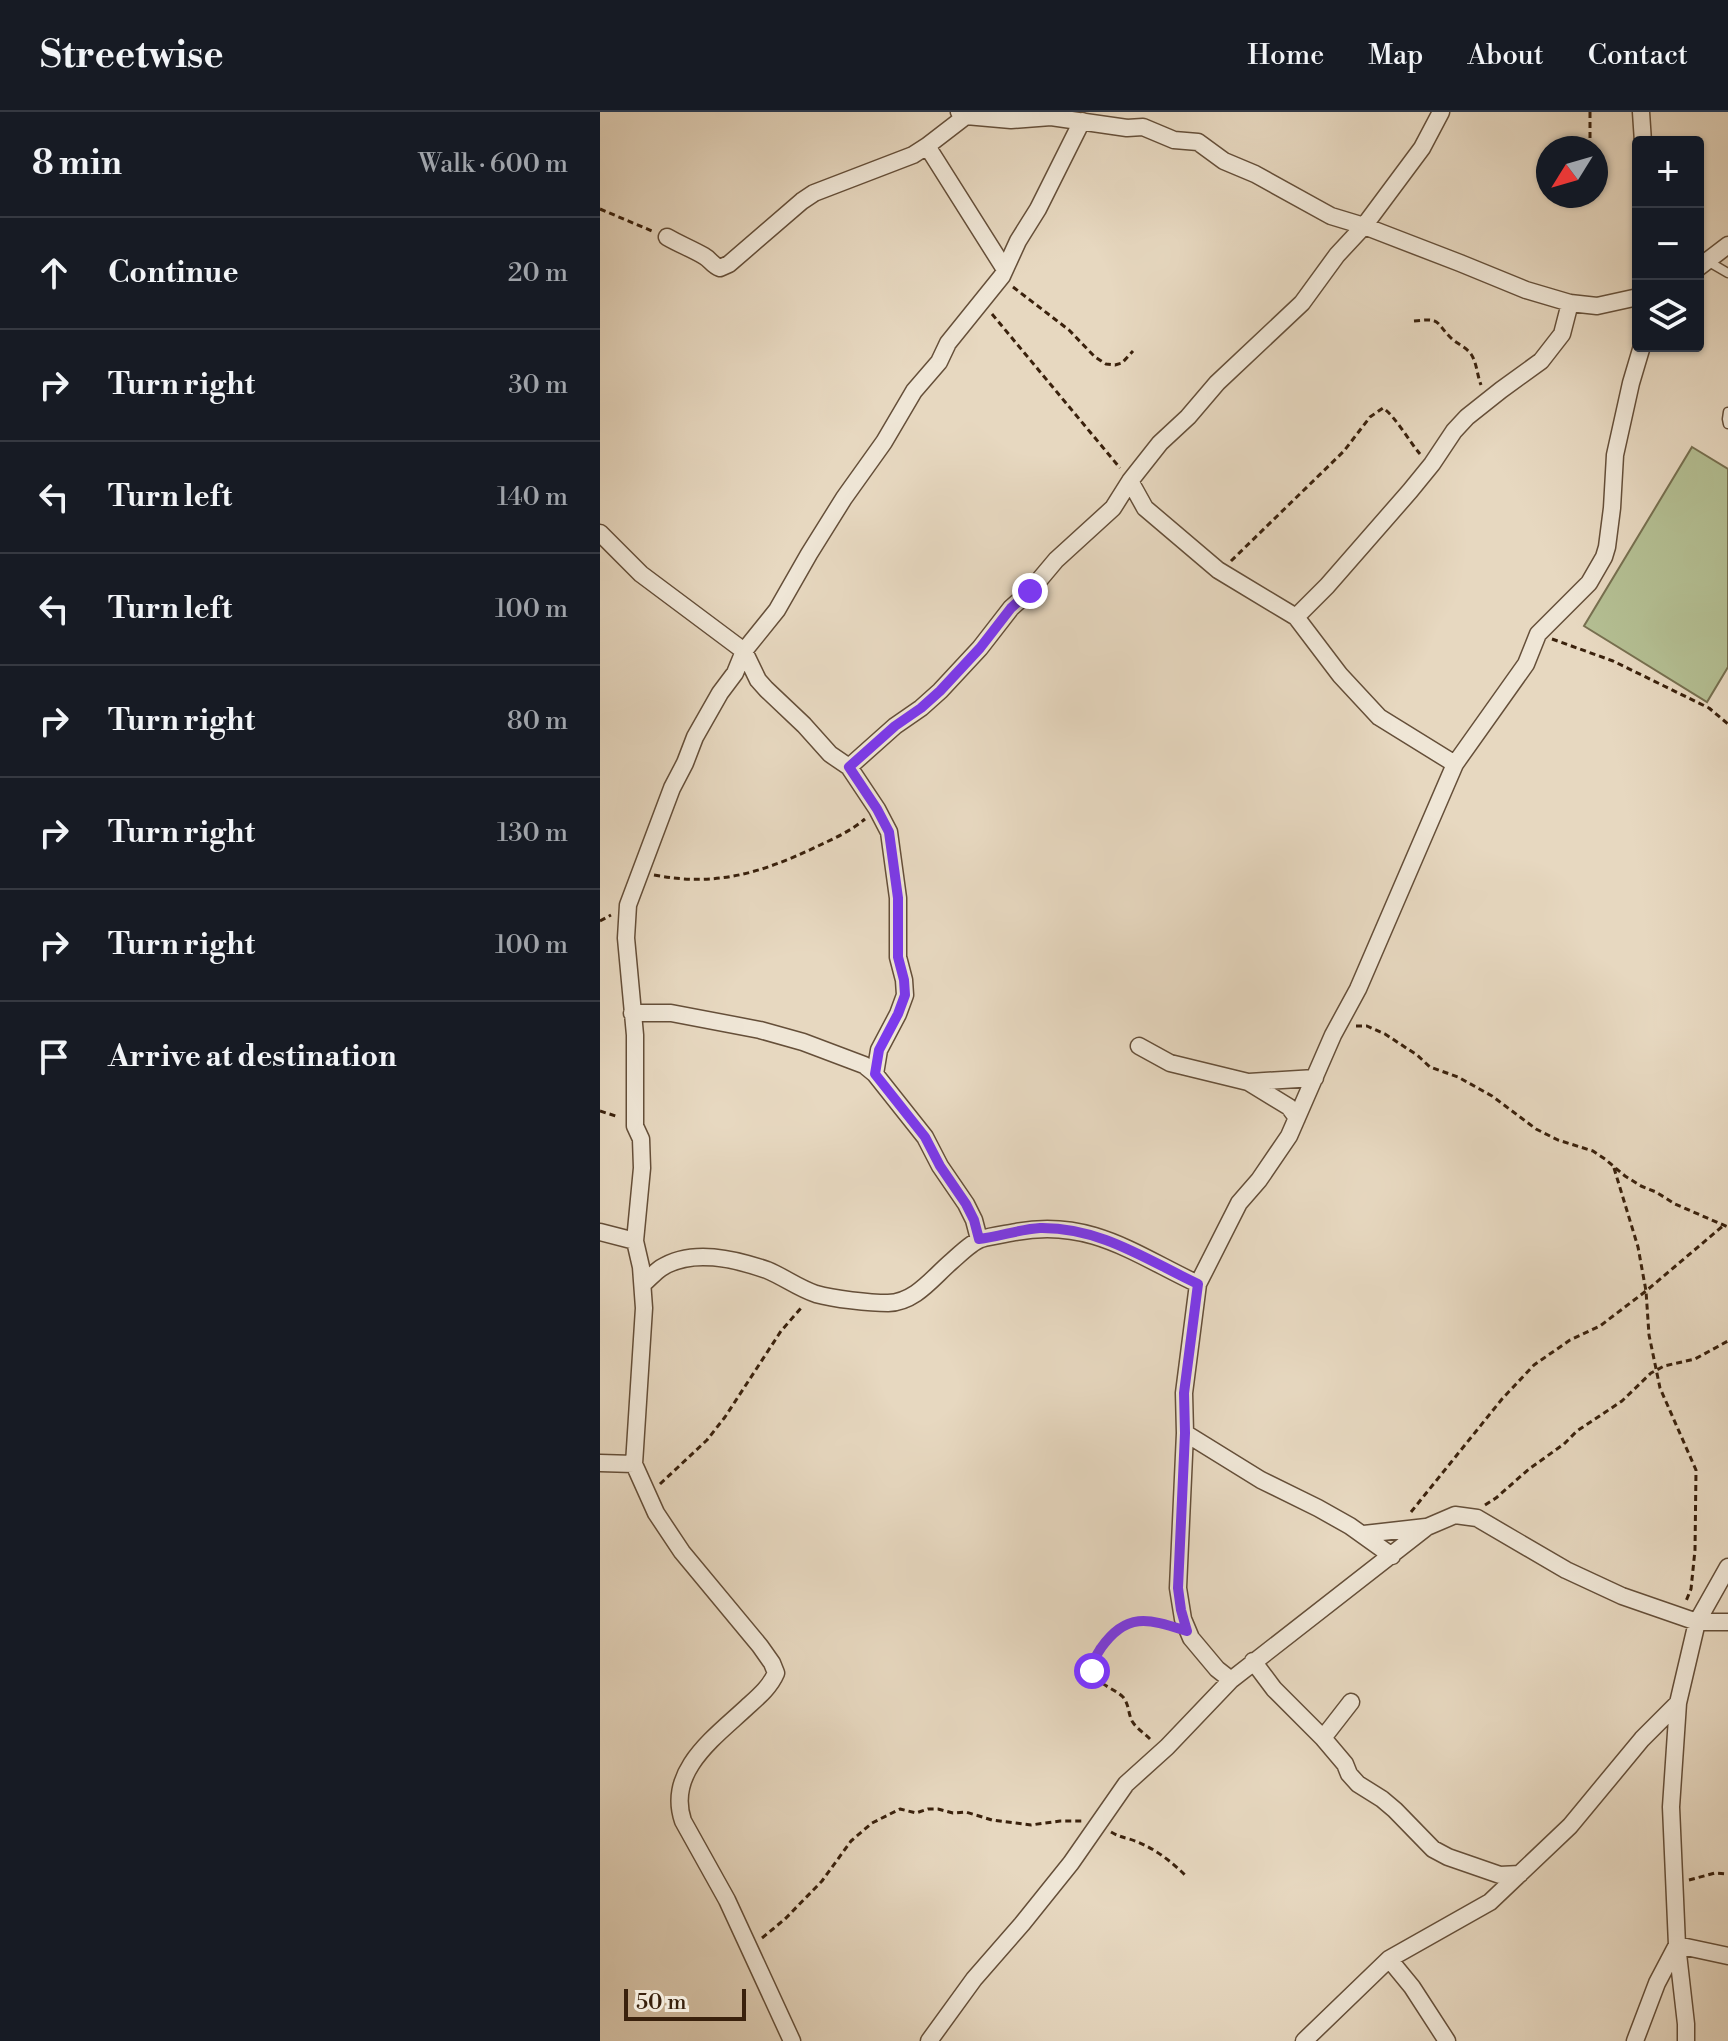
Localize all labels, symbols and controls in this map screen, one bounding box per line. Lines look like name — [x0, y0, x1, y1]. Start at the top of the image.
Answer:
text: Streetwise — [40, 32, 224, 79]
text: Home — [1248, 38, 1324, 73]
text: Map — [1368, 38, 1423, 73]
text: About — [1467, 38, 1544, 73]
text: Contact — [1588, 38, 1688, 73]
north arrow — [1536, 136, 1608, 208]
map controls — [1632, 136, 1704, 352]
button: + — [1632, 136, 1704, 208]
text: 8 min — [32, 143, 122, 185]
text: Walk · 600 m — [418, 148, 568, 180]
button: − — [1632, 208, 1704, 280]
icon: ahead — [32, 251, 76, 295]
text: Continue — [108, 254, 239, 292]
text: 20 m — [508, 257, 568, 289]
button: layers — [1632, 280, 1704, 352]
icon: right — [32, 363, 76, 407]
text: Turn right — [108, 366, 255, 404]
text: 30 m — [508, 369, 568, 401]
icon: left — [32, 475, 76, 519]
text: Turn left — [108, 478, 232, 516]
text: 140 m — [497, 481, 568, 513]
route end — [1012, 573, 1048, 609]
icon: left — [32, 587, 76, 631]
text: Turn left — [108, 590, 232, 628]
text: 100 m — [495, 593, 568, 625]
icon: right — [32, 699, 76, 743]
text: Turn right — [108, 702, 255, 740]
text: 80 m — [507, 705, 568, 737]
icon: right — [32, 811, 76, 855]
text: Turn right — [108, 814, 255, 852]
text: 130 m — [497, 817, 568, 849]
icon: right — [32, 923, 76, 967]
text: Turn right — [108, 926, 255, 964]
text: 100 m — [495, 929, 568, 961]
icon: arrive — [32, 1035, 76, 1079]
text: Arrive at destination — [108, 1038, 397, 1076]
route start — [1074, 1653, 1110, 1689]
scale bar — [624, 1985, 746, 2021]
text: 50 m — [636, 1989, 687, 2016]

